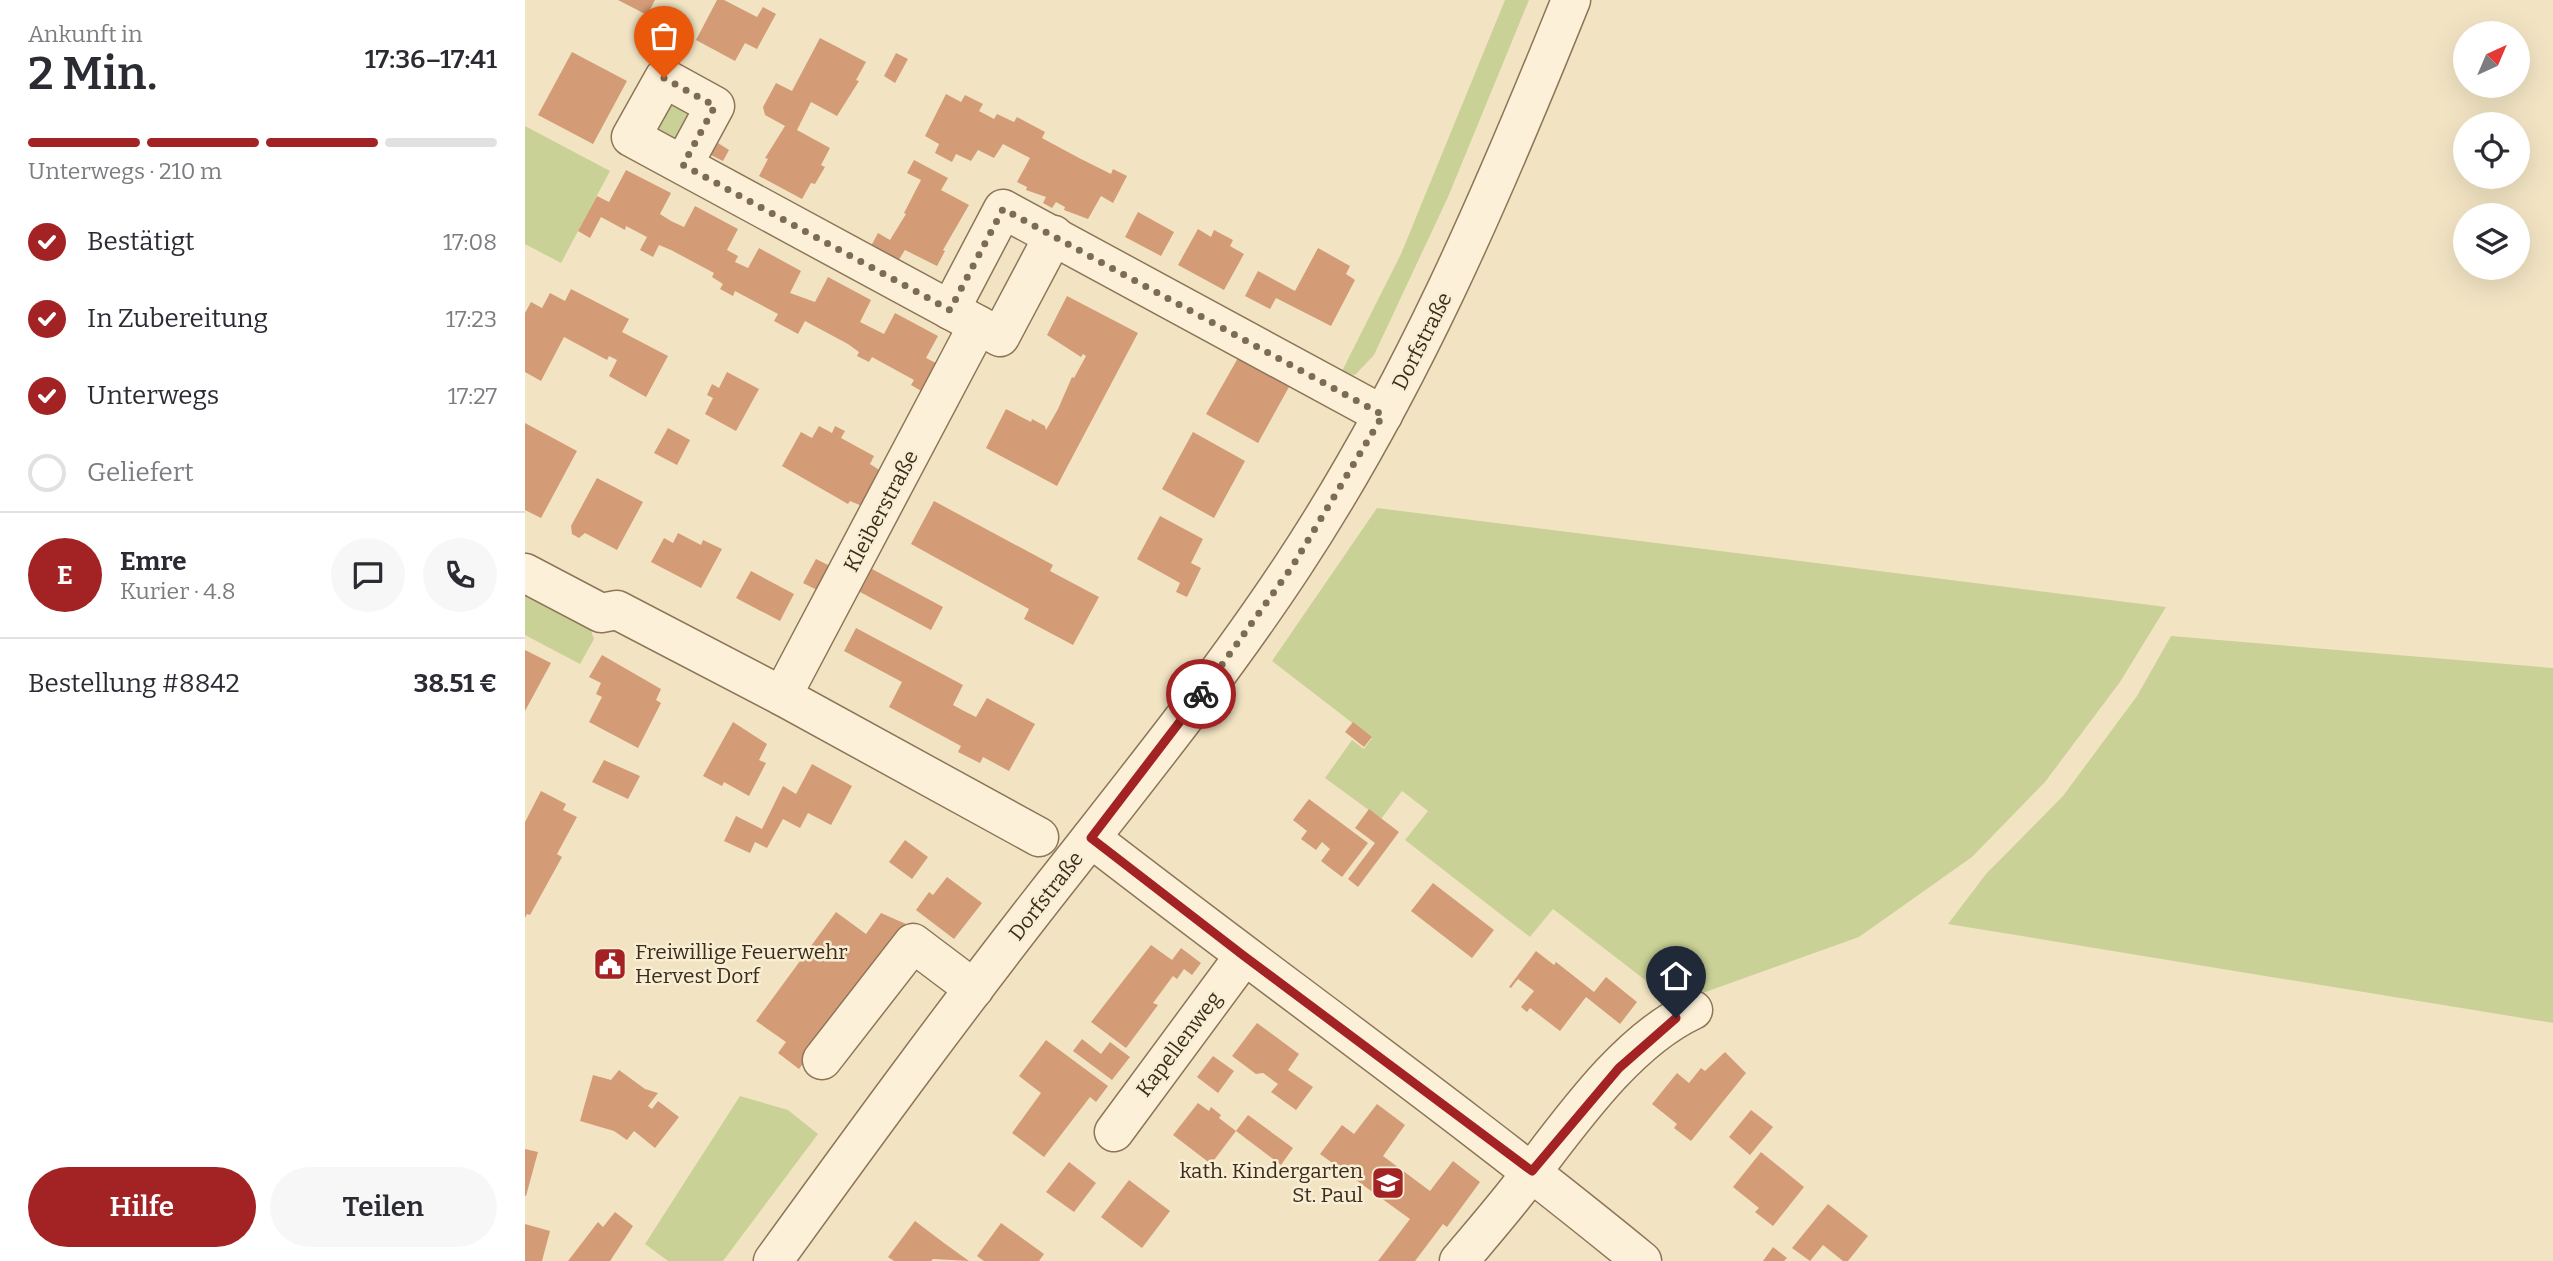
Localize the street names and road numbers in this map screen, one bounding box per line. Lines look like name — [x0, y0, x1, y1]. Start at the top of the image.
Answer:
street label: Dorfstraße — [1386, 288, 1458, 394]
street label: Kleiberstraße — [838, 446, 924, 576]
street label: Dorfstraße — [1003, 846, 1089, 946]
street label: Kapellenweg — [1131, 986, 1227, 1102]

